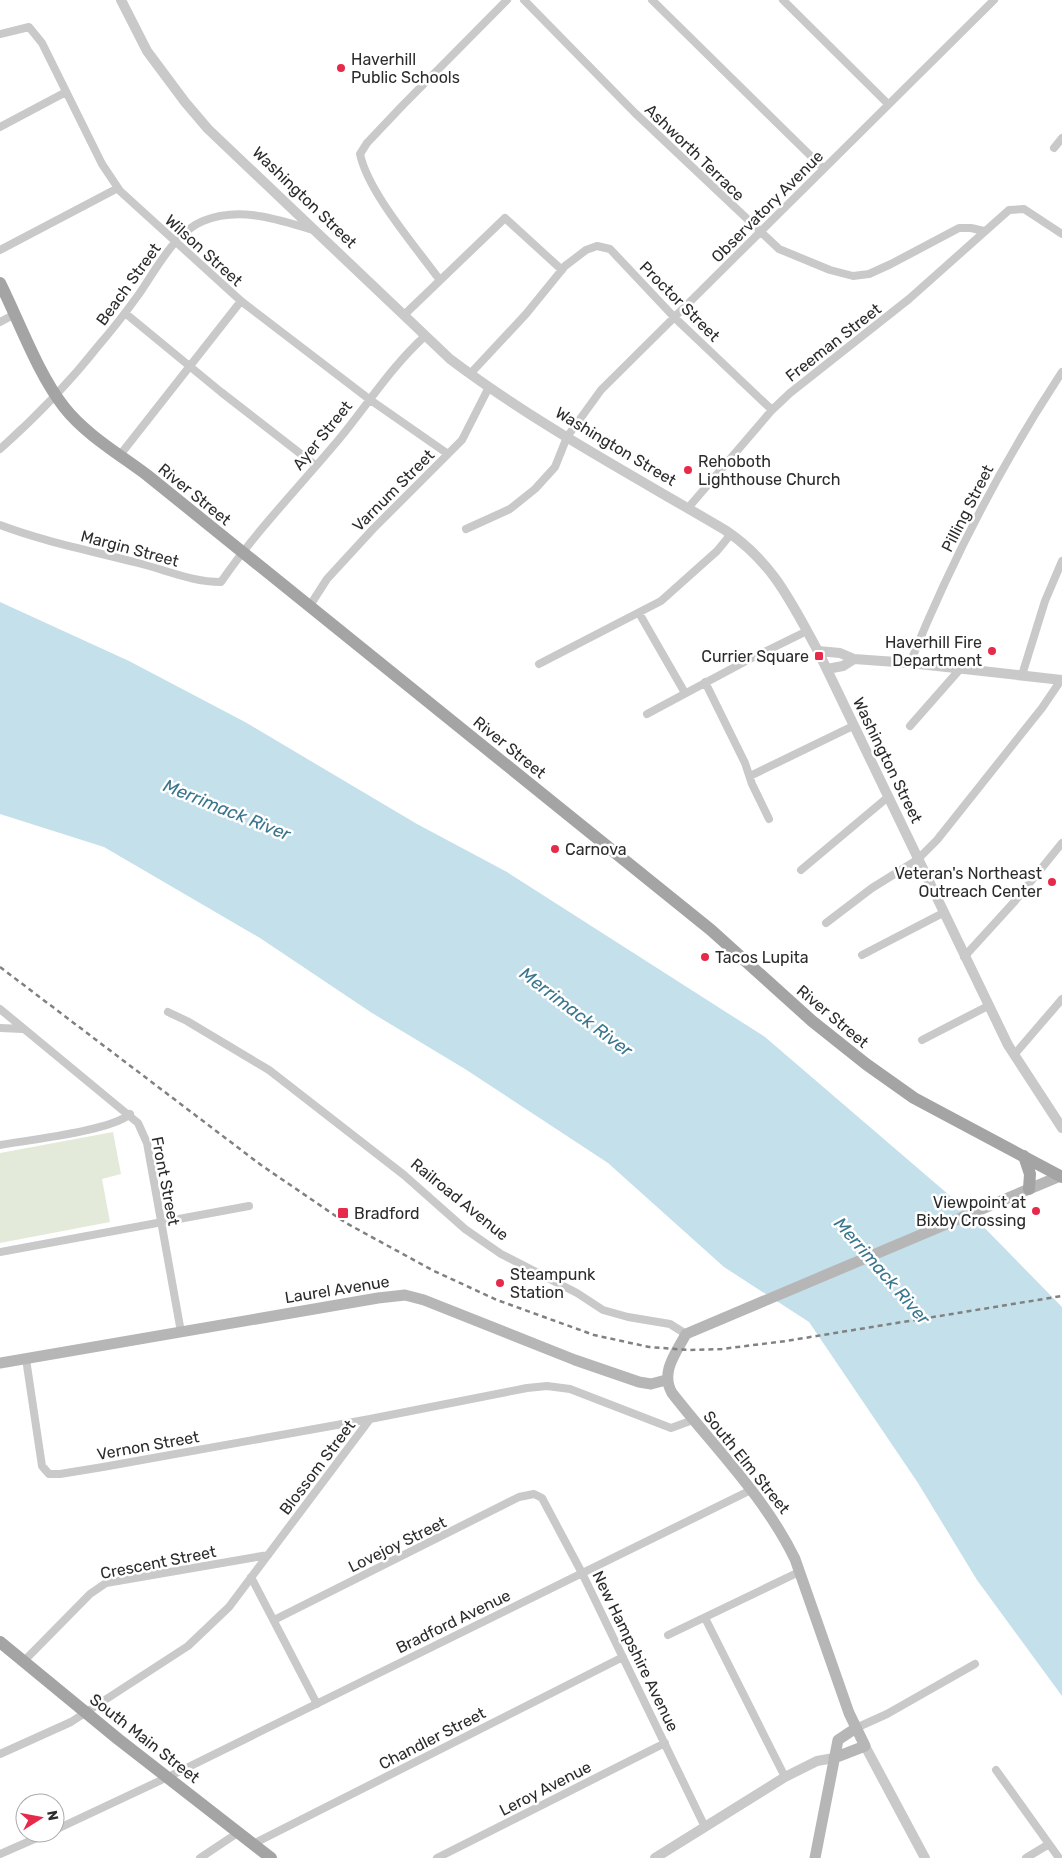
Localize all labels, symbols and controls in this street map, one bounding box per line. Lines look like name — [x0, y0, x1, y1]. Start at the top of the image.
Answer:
place label: Haverhill Public Schools — [351, 50, 460, 87]
marker: Haverhill Public Schools — [335, 62, 347, 74]
street label: Ashworth Terrace — [641, 100, 748, 205]
street label: Washington Street — [249, 143, 361, 252]
street label: Observatory Avenue — [707, 146, 827, 266]
street label: Wilson Street — [161, 211, 246, 290]
street label: Beach Street — [92, 239, 165, 329]
street label: Proctor Street — [636, 257, 724, 345]
street label: Freeman Street — [782, 299, 885, 386]
street label: Ayer Street — [289, 397, 356, 474]
street label: Washington Street — [552, 403, 680, 490]
street label: Varnum Street — [348, 445, 438, 535]
place label: Rehoboth Lighthouse Church — [698, 452, 840, 489]
street label: River Street — [155, 459, 235, 529]
street label: Pilling Street — [937, 461, 998, 555]
marker: Rehoboth Lighthouse Church — [682, 464, 694, 476]
street label: Margin Street — [79, 526, 181, 571]
place label: Haverhill Fire Department — [885, 633, 982, 670]
marker: Haverhill Fire Department — [986, 645, 998, 657]
place label: Currier Square — [701, 647, 809, 666]
marker: Currier Square — [813, 650, 825, 662]
street label: Washington Street — [849, 694, 926, 826]
street label: River Street — [470, 712, 550, 782]
water label: Merrimack River — [160, 774, 295, 846]
place label: Carnova — [565, 840, 627, 859]
marker: Carnova — [549, 843, 561, 855]
place label: Veteran's Northeast Outreach Center — [894, 864, 1042, 901]
marker: Veteran's Northeast Outreach Center — [1046, 876, 1058, 888]
place label: Tacos Lupita — [715, 948, 809, 967]
marker: Tacos Lupita — [699, 951, 711, 963]
water label: Merrimack River — [515, 963, 638, 1062]
street label: River Street — [793, 981, 872, 1052]
street label: Front Street — [148, 1135, 183, 1227]
street label: Railroad Avenue — [407, 1154, 512, 1245]
place label: Viewpoint at Bixby Crossing — [916, 1193, 1026, 1230]
place label: Bradford — [354, 1204, 420, 1223]
marker: Viewpoint at Bixby Crossing — [1030, 1205, 1042, 1217]
marker: Bradford — [336, 1206, 350, 1220]
water label: Merrimack River — [829, 1213, 935, 1330]
place label: Steampunk Station — [510, 1265, 596, 1302]
street label: Laurel Avenue — [283, 1272, 391, 1307]
marker: Steampunk Station — [494, 1277, 506, 1289]
street label: South Elm Street — [699, 1407, 794, 1518]
street label: Blossom Street — [276, 1416, 359, 1518]
street label: Vernon Street — [95, 1427, 201, 1464]
street label: Lovejoy Street — [345, 1513, 449, 1576]
street label: Crescent Street — [99, 1542, 218, 1583]
street label: New Hampshire Avenue — [588, 1568, 683, 1735]
street label: Bradford Avenue — [393, 1585, 514, 1657]
street label: South Main Street — [86, 1690, 203, 1787]
street label: Chandler Street — [376, 1703, 489, 1774]
street label: Leroy Avenue — [496, 1757, 594, 1820]
north arrow — [15, 1793, 65, 1843]
text: N — [43, 1809, 62, 1822]

